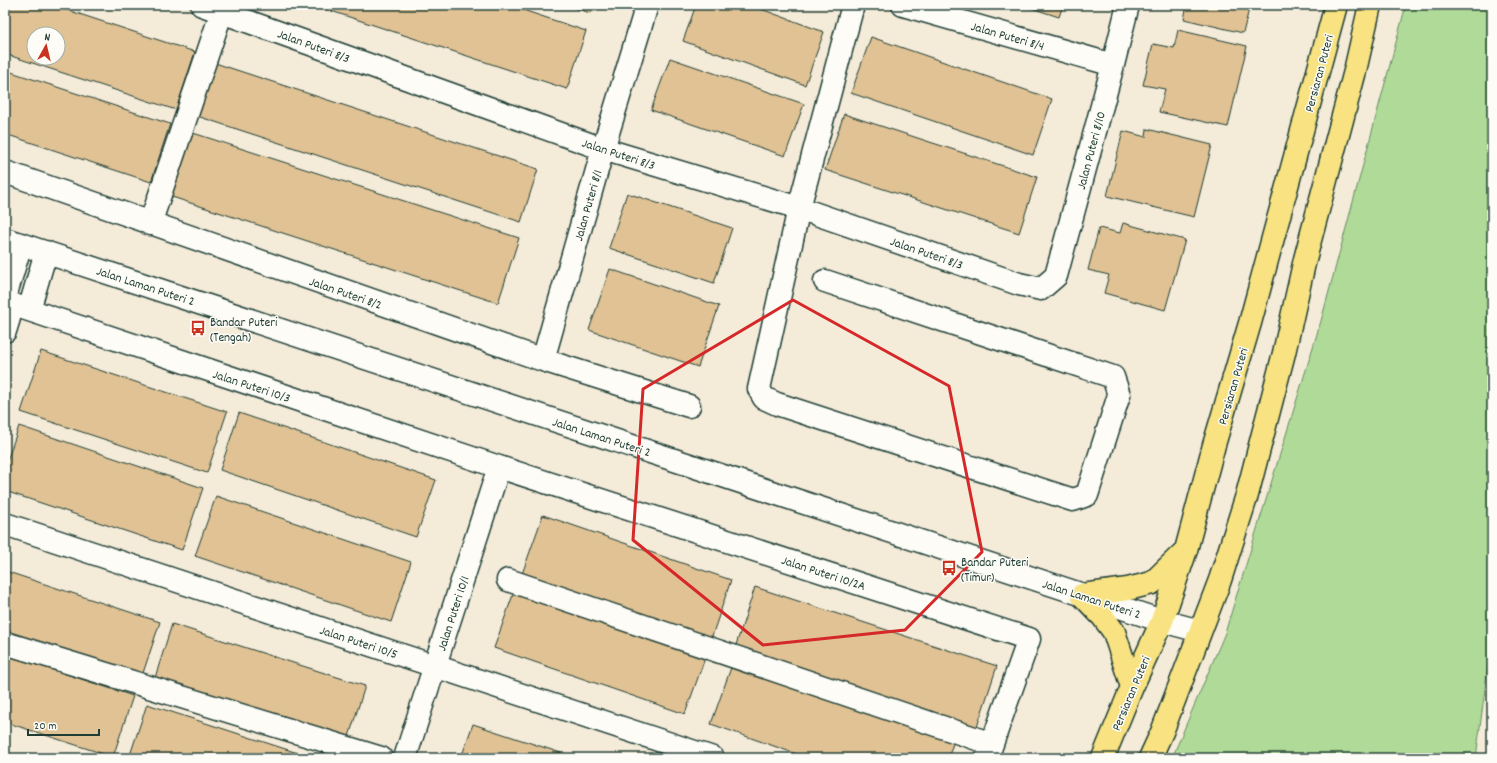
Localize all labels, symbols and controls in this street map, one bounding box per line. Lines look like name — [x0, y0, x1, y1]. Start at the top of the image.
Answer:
street label: Jalan Puteri 8/4 — [968, 18, 1046, 57]
street label: Jalan Puteri 8/3 — [274, 25, 352, 69]
north arrow — [26, 26, 66, 66]
text: N — [43, 30, 51, 46]
street label: Persiaran Puteri — [1301, 32, 1340, 115]
street label: Jalan Puteri 8/10 — [1073, 110, 1112, 192]
street label: Jalan Puteri 8/3 — [579, 135, 657, 176]
street label: Jalan Puteri 8/1 — [570, 168, 609, 243]
street label: Jalan Puteri 8/3 — [887, 233, 965, 276]
street label: Jalan Laman Puteri 2 — [94, 263, 197, 312]
street label: Jalan Puteri 8/2 — [306, 273, 384, 316]
place label: Bandar Puteri (Tengah) — [210, 314, 278, 348]
bus stop icon: Bandar Puteri (Tengah) — [189, 319, 207, 337]
street label: Persiaran Puteri — [1214, 345, 1255, 428]
street label: Jalan Puteri 10/3 — [210, 366, 293, 409]
street label: Jalan Laman Puteri 2 — [550, 414, 653, 463]
street label: Jalan Puteri 10/2A — [779, 552, 868, 597]
place label: Bandar Puteri (Timur) — [961, 554, 1029, 588]
bus stop icon: Bandar Puteri (Timur) — [940, 559, 958, 577]
street label: Jalan Puteri 10/1 — [433, 574, 475, 654]
street label: Jalan Laman Puteri 2 — [1040, 576, 1143, 625]
street label: Jalan Puteri 10/5 — [317, 622, 400, 665]
street label: Persiaran Puteri — [1108, 653, 1157, 734]
scale bar — [28, 711, 99, 737]
text: 20 m — [34, 718, 57, 735]

